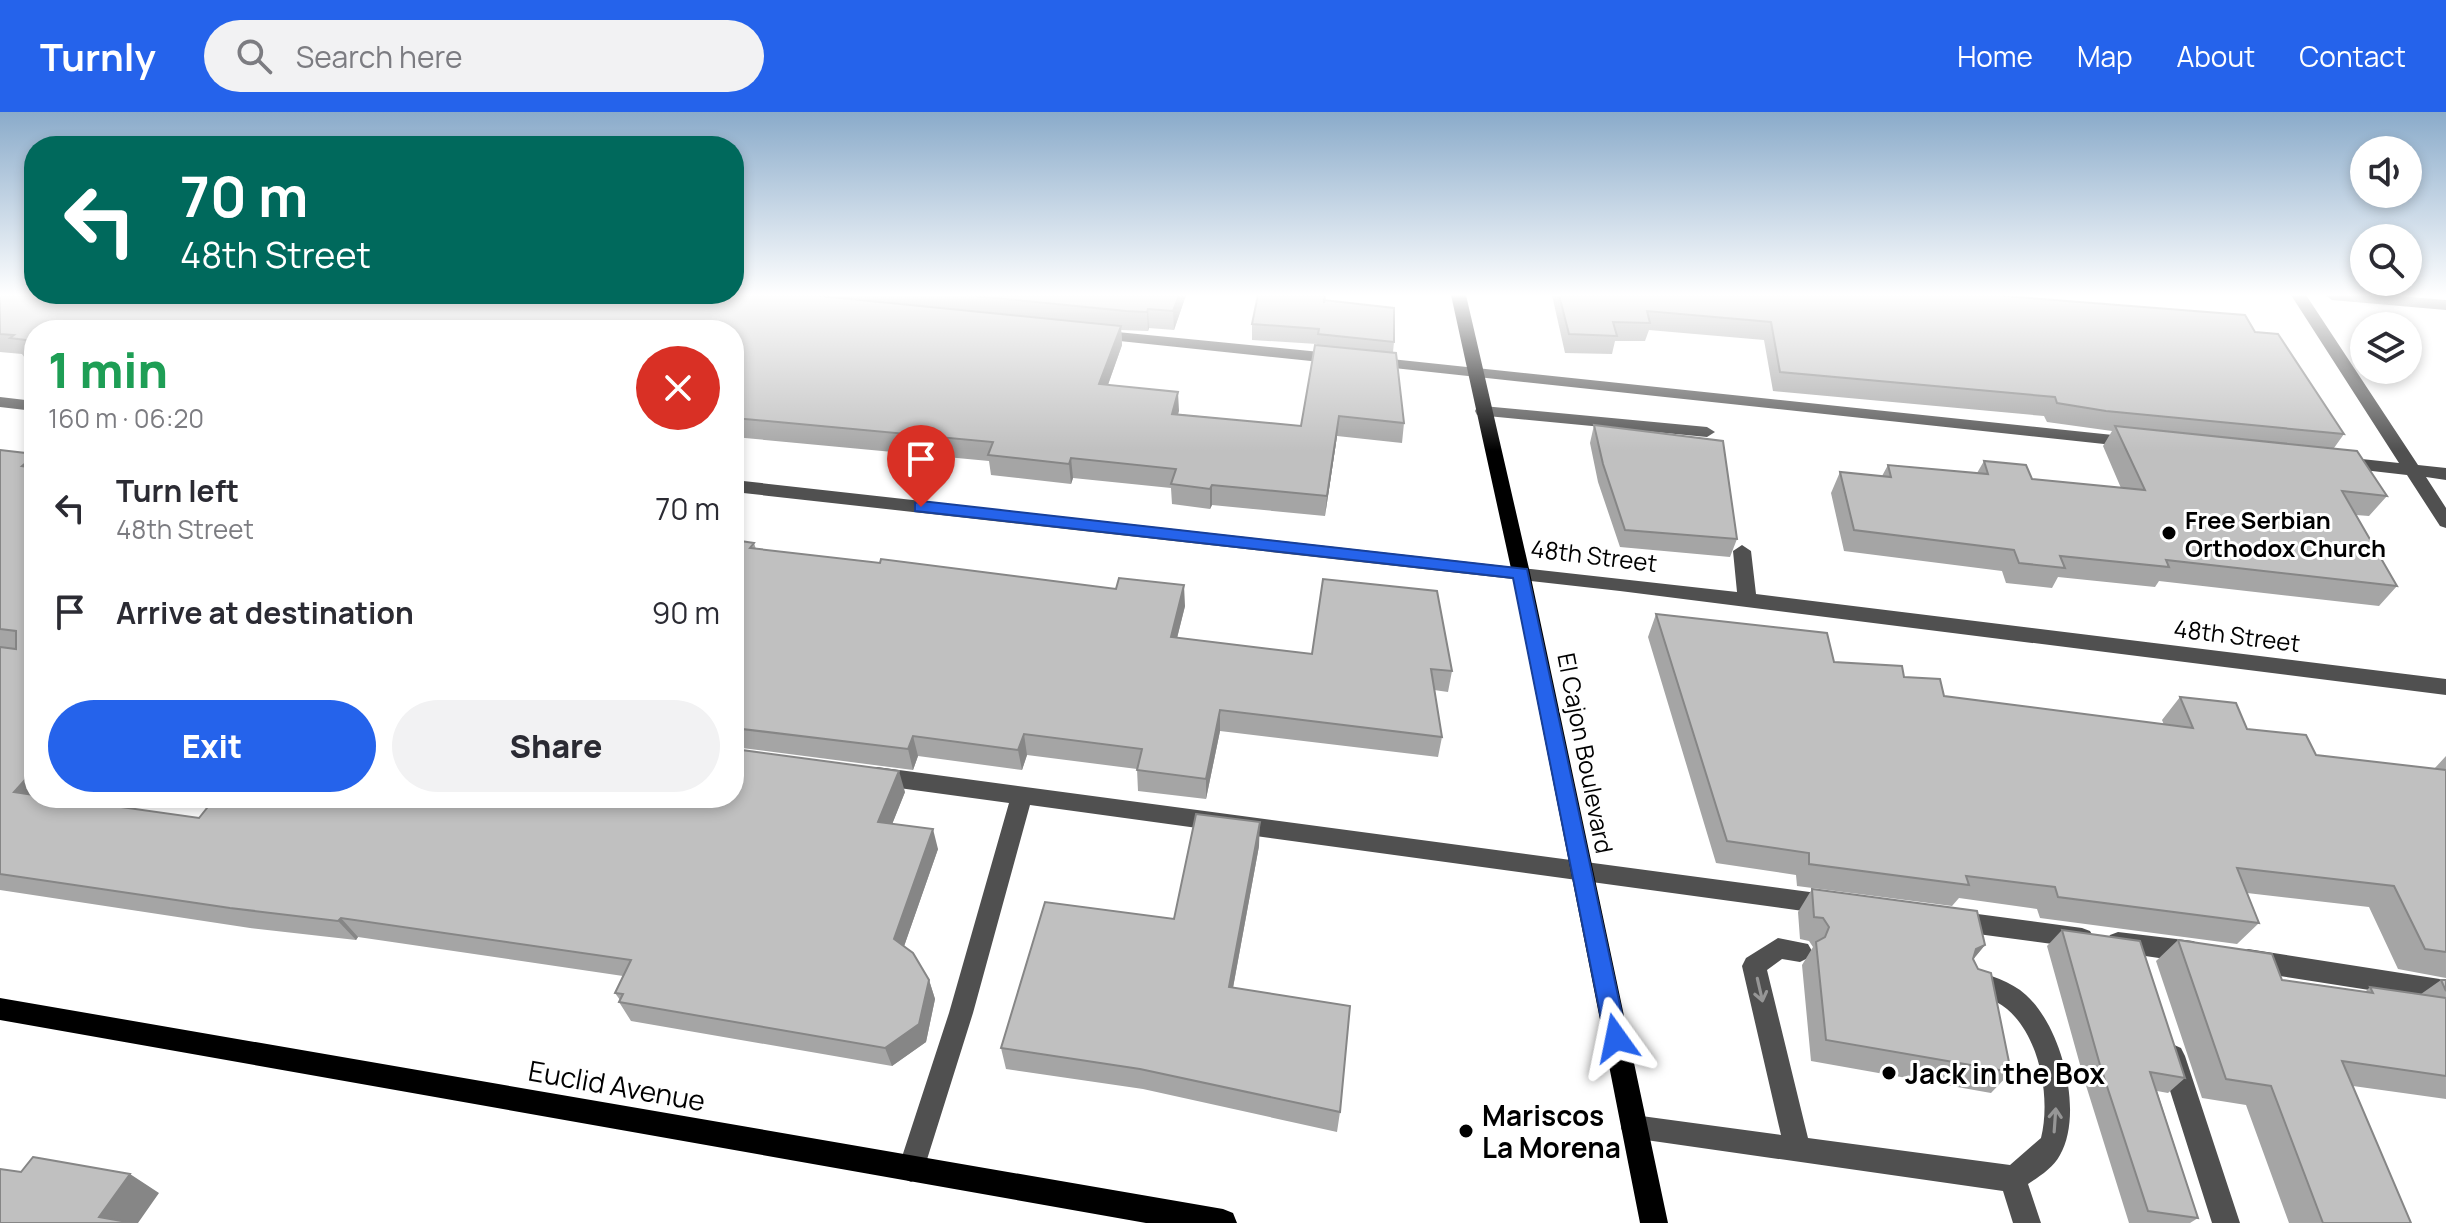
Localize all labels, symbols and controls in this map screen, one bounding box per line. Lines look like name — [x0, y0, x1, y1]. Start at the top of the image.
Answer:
search box — [204, 20, 764, 92]
text: Turnly — [40, 30, 156, 82]
icon: search — [232, 34, 276, 78]
text: Search here — [296, 36, 463, 77]
text: Home — [1957, 37, 2033, 75]
text: Map — [2077, 37, 2133, 75]
text: About — [2177, 37, 2255, 75]
text: Contact — [2299, 37, 2406, 75]
map controls — [2350, 136, 2422, 384]
button: sound — [2350, 136, 2422, 208]
text: 70 m — [180, 157, 308, 234]
icon: left — [48, 168, 152, 272]
button: search — [2350, 224, 2422, 296]
text: 48th Street — [180, 230, 371, 279]
button: layers — [2350, 312, 2422, 384]
text: 1 min — [48, 337, 168, 402]
button: close — [636, 346, 720, 430]
text: 160 m · 06:20 — [48, 400, 204, 436]
pin — [887, 425, 955, 507]
icon: arrive — [899, 437, 943, 481]
text: Turn left — [116, 470, 239, 511]
icon: left — [48, 486, 92, 530]
text: 70 m — [655, 488, 720, 529]
place label: Free Serbian Orthodox Church — [2185, 503, 2386, 564]
text: 48th Street — [116, 511, 254, 547]
marker: Free Serbian Orthodox Church — [2160, 524, 2178, 542]
street label: 48th Street — [1529, 531, 1659, 579]
icon: arrive — [48, 590, 92, 634]
text: Arrive at destination — [116, 592, 414, 633]
text: 90 m — [652, 592, 720, 633]
street label: 48th Street — [2172, 611, 2302, 659]
street label: El Cajon Boulevard — [1550, 650, 1622, 856]
button: Exit — [48, 700, 376, 792]
button: Share — [392, 700, 720, 792]
one-way arrow — [1753, 977, 1768, 1003]
position arrow — [1574, 996, 1658, 1080]
street label: Euclid Avenue — [526, 1051, 708, 1119]
place label: Jack in the Box — [1905, 1054, 2105, 1092]
marker: Jack in the Box — [1880, 1064, 1898, 1082]
place label: Mariscos La Morena — [1482, 1096, 1621, 1166]
one-way arrow — [2048, 1107, 2063, 1134]
marker: Mariscos La Morena — [1457, 1122, 1475, 1140]

